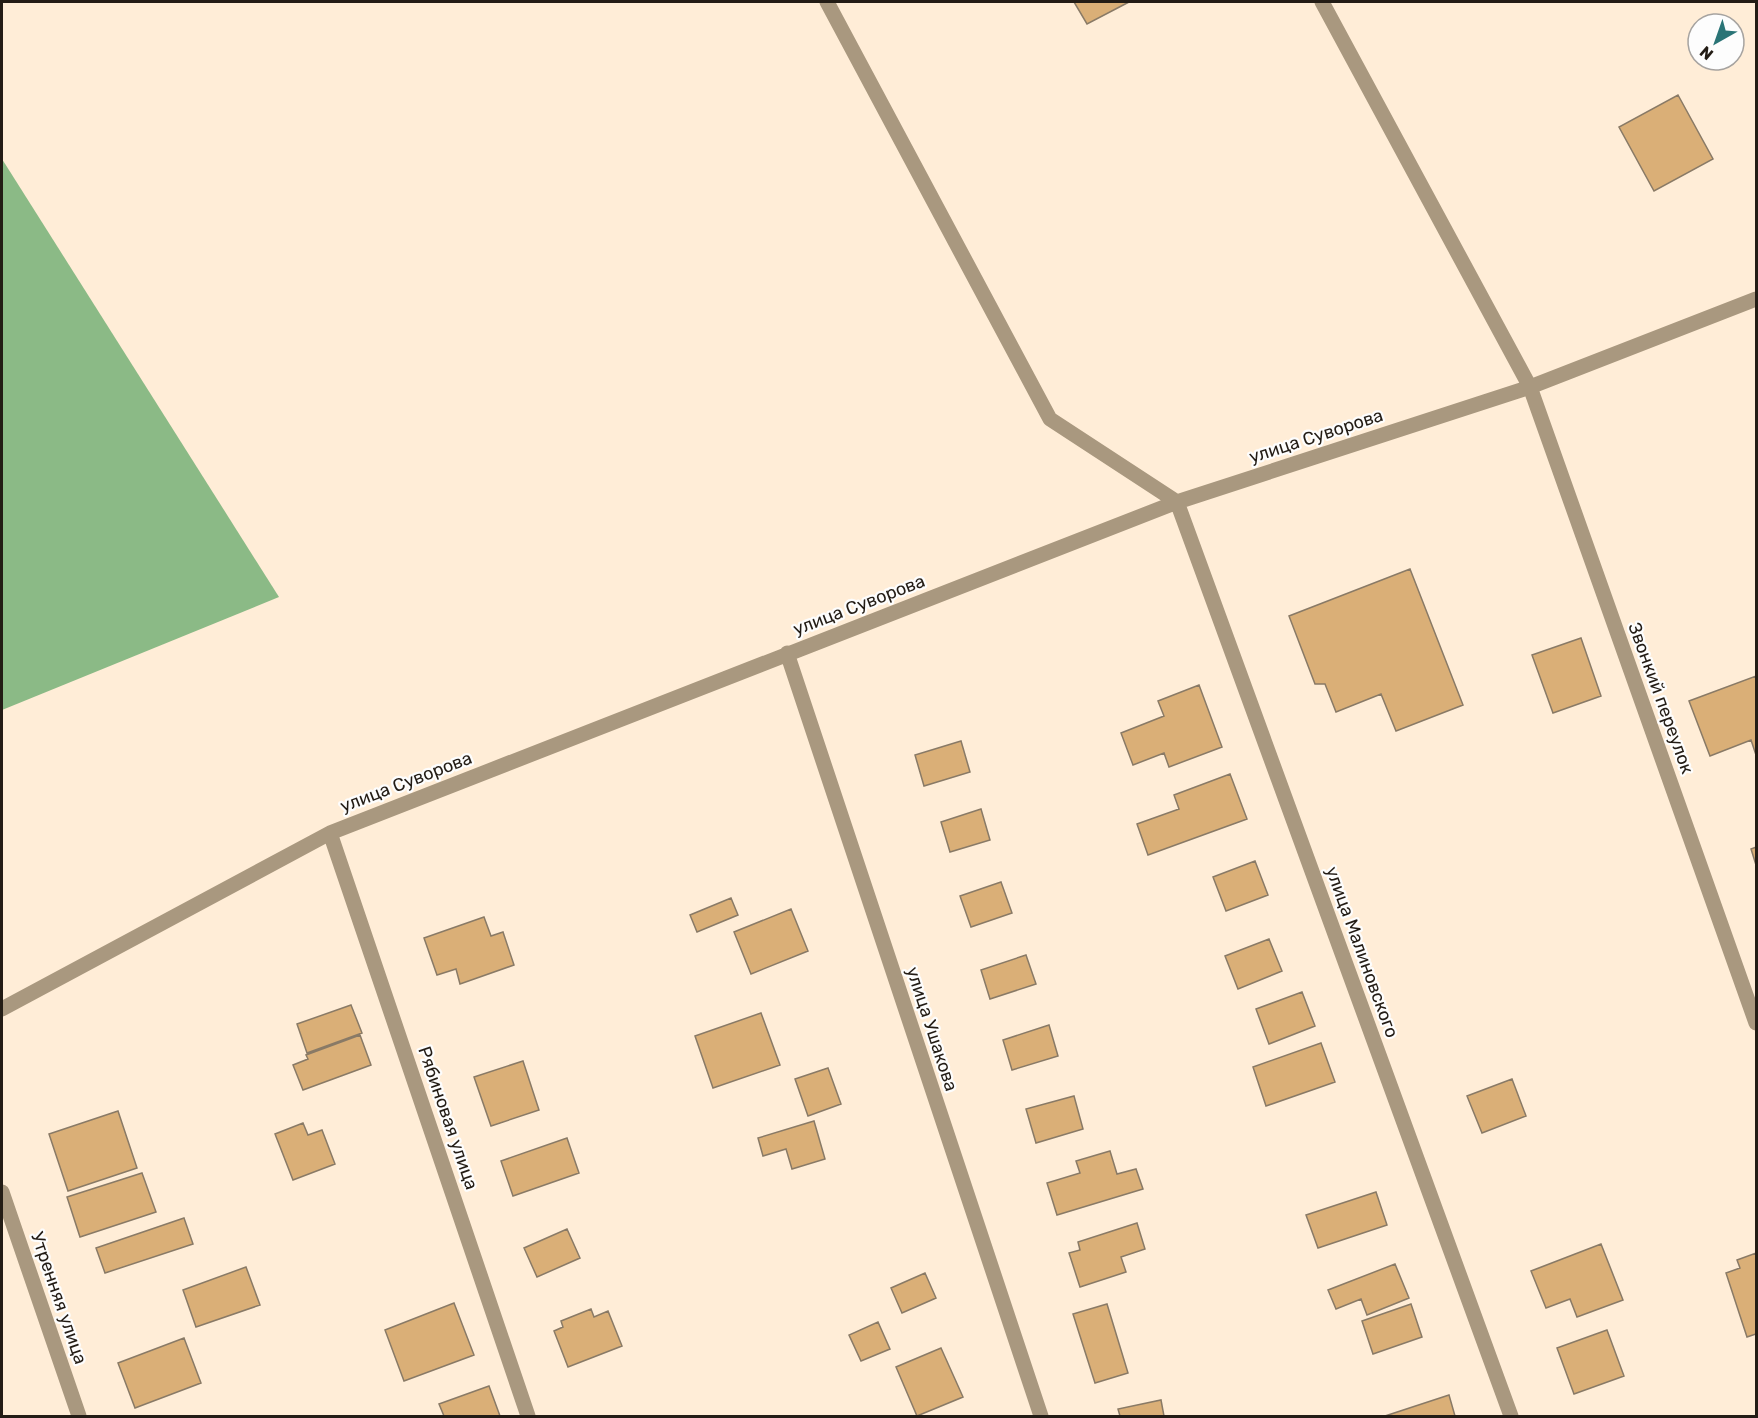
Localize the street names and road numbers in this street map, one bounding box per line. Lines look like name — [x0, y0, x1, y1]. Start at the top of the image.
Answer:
street label: улица Суворова — [1246, 404, 1386, 468]
street label: улица Суворова — [790, 570, 928, 640]
street label: Звонкий переулок — [1623, 619, 1699, 777]
street label: улица Суворова — [337, 747, 475, 817]
street label: улица Малиновского — [1321, 863, 1403, 1041]
street label: улица Ушакова — [901, 964, 963, 1094]
street label: Рябиновая улица — [413, 1043, 483, 1193]
street label: Утренняя улица — [26, 1229, 92, 1367]

